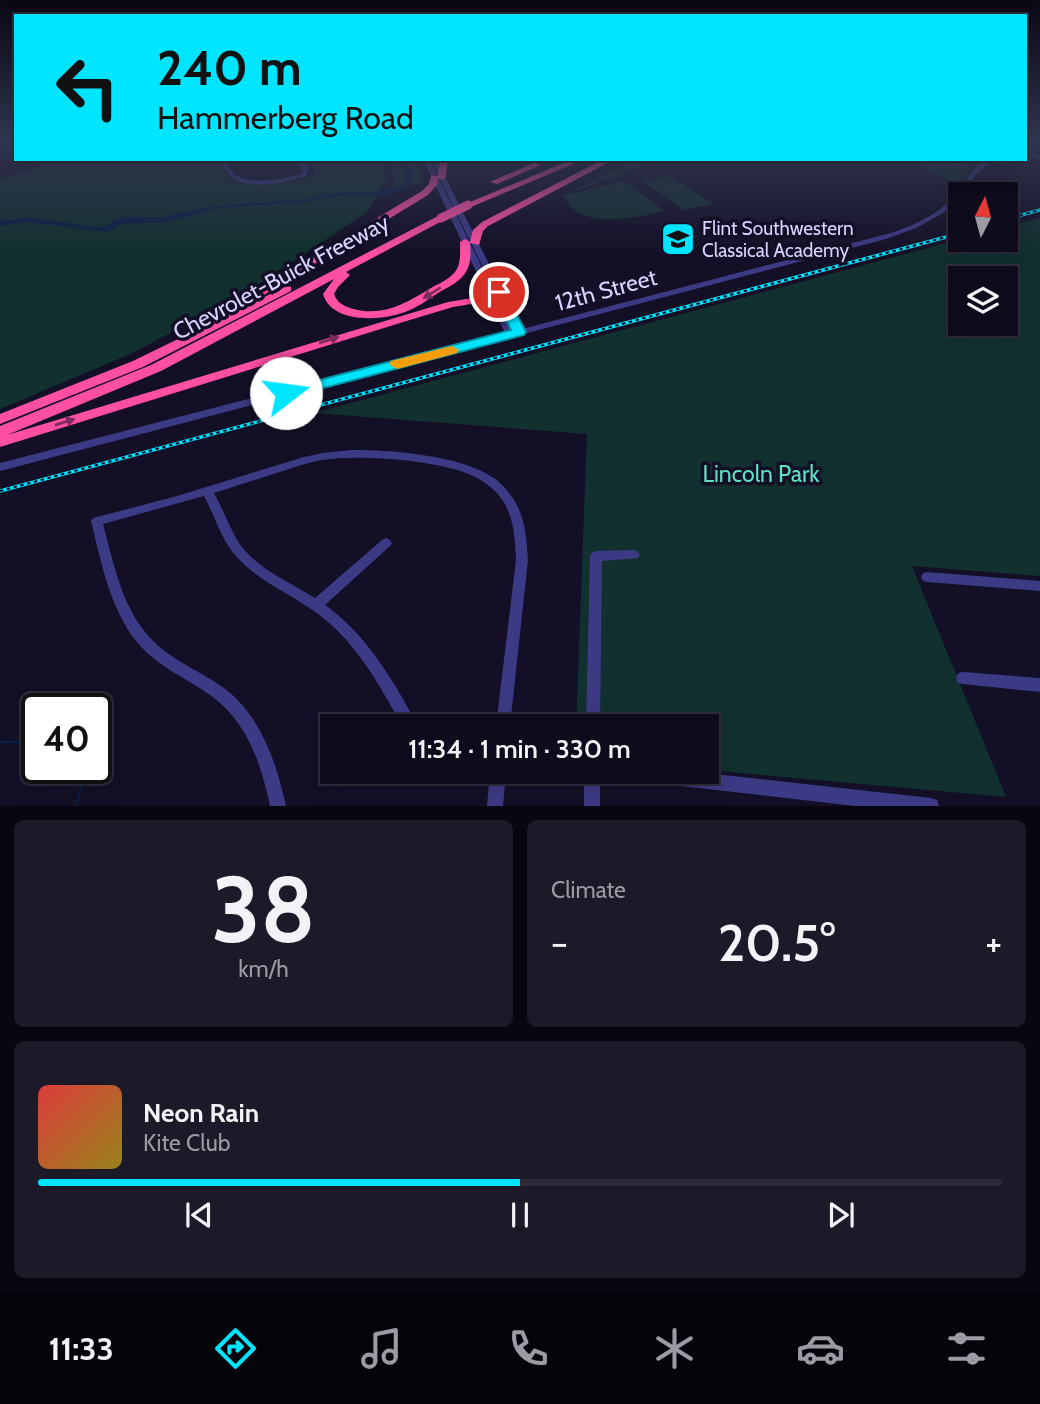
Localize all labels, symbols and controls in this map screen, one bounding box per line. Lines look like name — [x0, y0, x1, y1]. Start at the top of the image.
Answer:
text: 240 m — [157, 38, 302, 97]
icon: left — [42, 42, 133, 133]
text: Hammerberg Road — [157, 98, 414, 137]
north arrow — [948, 182, 1018, 252]
map controls — [948, 182, 1018, 336]
street label: Chevrolet-Buick Freeway — [168, 208, 394, 346]
place label: Flint Southwestern Classical Academy — [702, 217, 854, 262]
school or university icon: Flint Southwestern Classical Academy — [659, 220, 697, 258]
pin — [469, 262, 529, 322]
street label: 12th Street — [552, 263, 660, 317]
button: layers — [948, 266, 1018, 336]
icon: arrive — [480, 273, 518, 311]
one-way arrow — [422, 287, 442, 300]
one-way arrow — [319, 334, 340, 344]
position arrow — [249, 356, 323, 430]
one-way arrow — [55, 416, 76, 426]
park label: Lincoln Park — [702, 460, 820, 488]
speed limit sign: 40 — [21, 693, 112, 784]
text: 11:34 · 1 min · 330 m — [408, 733, 631, 765]
text: 38 — [211, 854, 316, 965]
text: Climate — [551, 876, 626, 904]
text: 20.5° — [718, 911, 835, 974]
text: − — [551, 919, 568, 966]
text: + — [985, 919, 1002, 966]
text: km/h — [238, 955, 289, 983]
text: Neon Rain — [143, 1097, 259, 1129]
text: Kite Club — [143, 1129, 230, 1157]
icon: previous — [180, 1196, 218, 1234]
icon: pause — [501, 1196, 539, 1234]
icon: next — [822, 1196, 860, 1234]
icon: directions — [211, 1324, 260, 1373]
icon: music — [357, 1324, 406, 1373]
icon: phone — [504, 1324, 553, 1373]
icon: climate — [650, 1324, 699, 1373]
icon: car — [796, 1324, 845, 1373]
icon: filters — [942, 1324, 991, 1373]
text: 11:33 — [49, 1329, 114, 1368]

